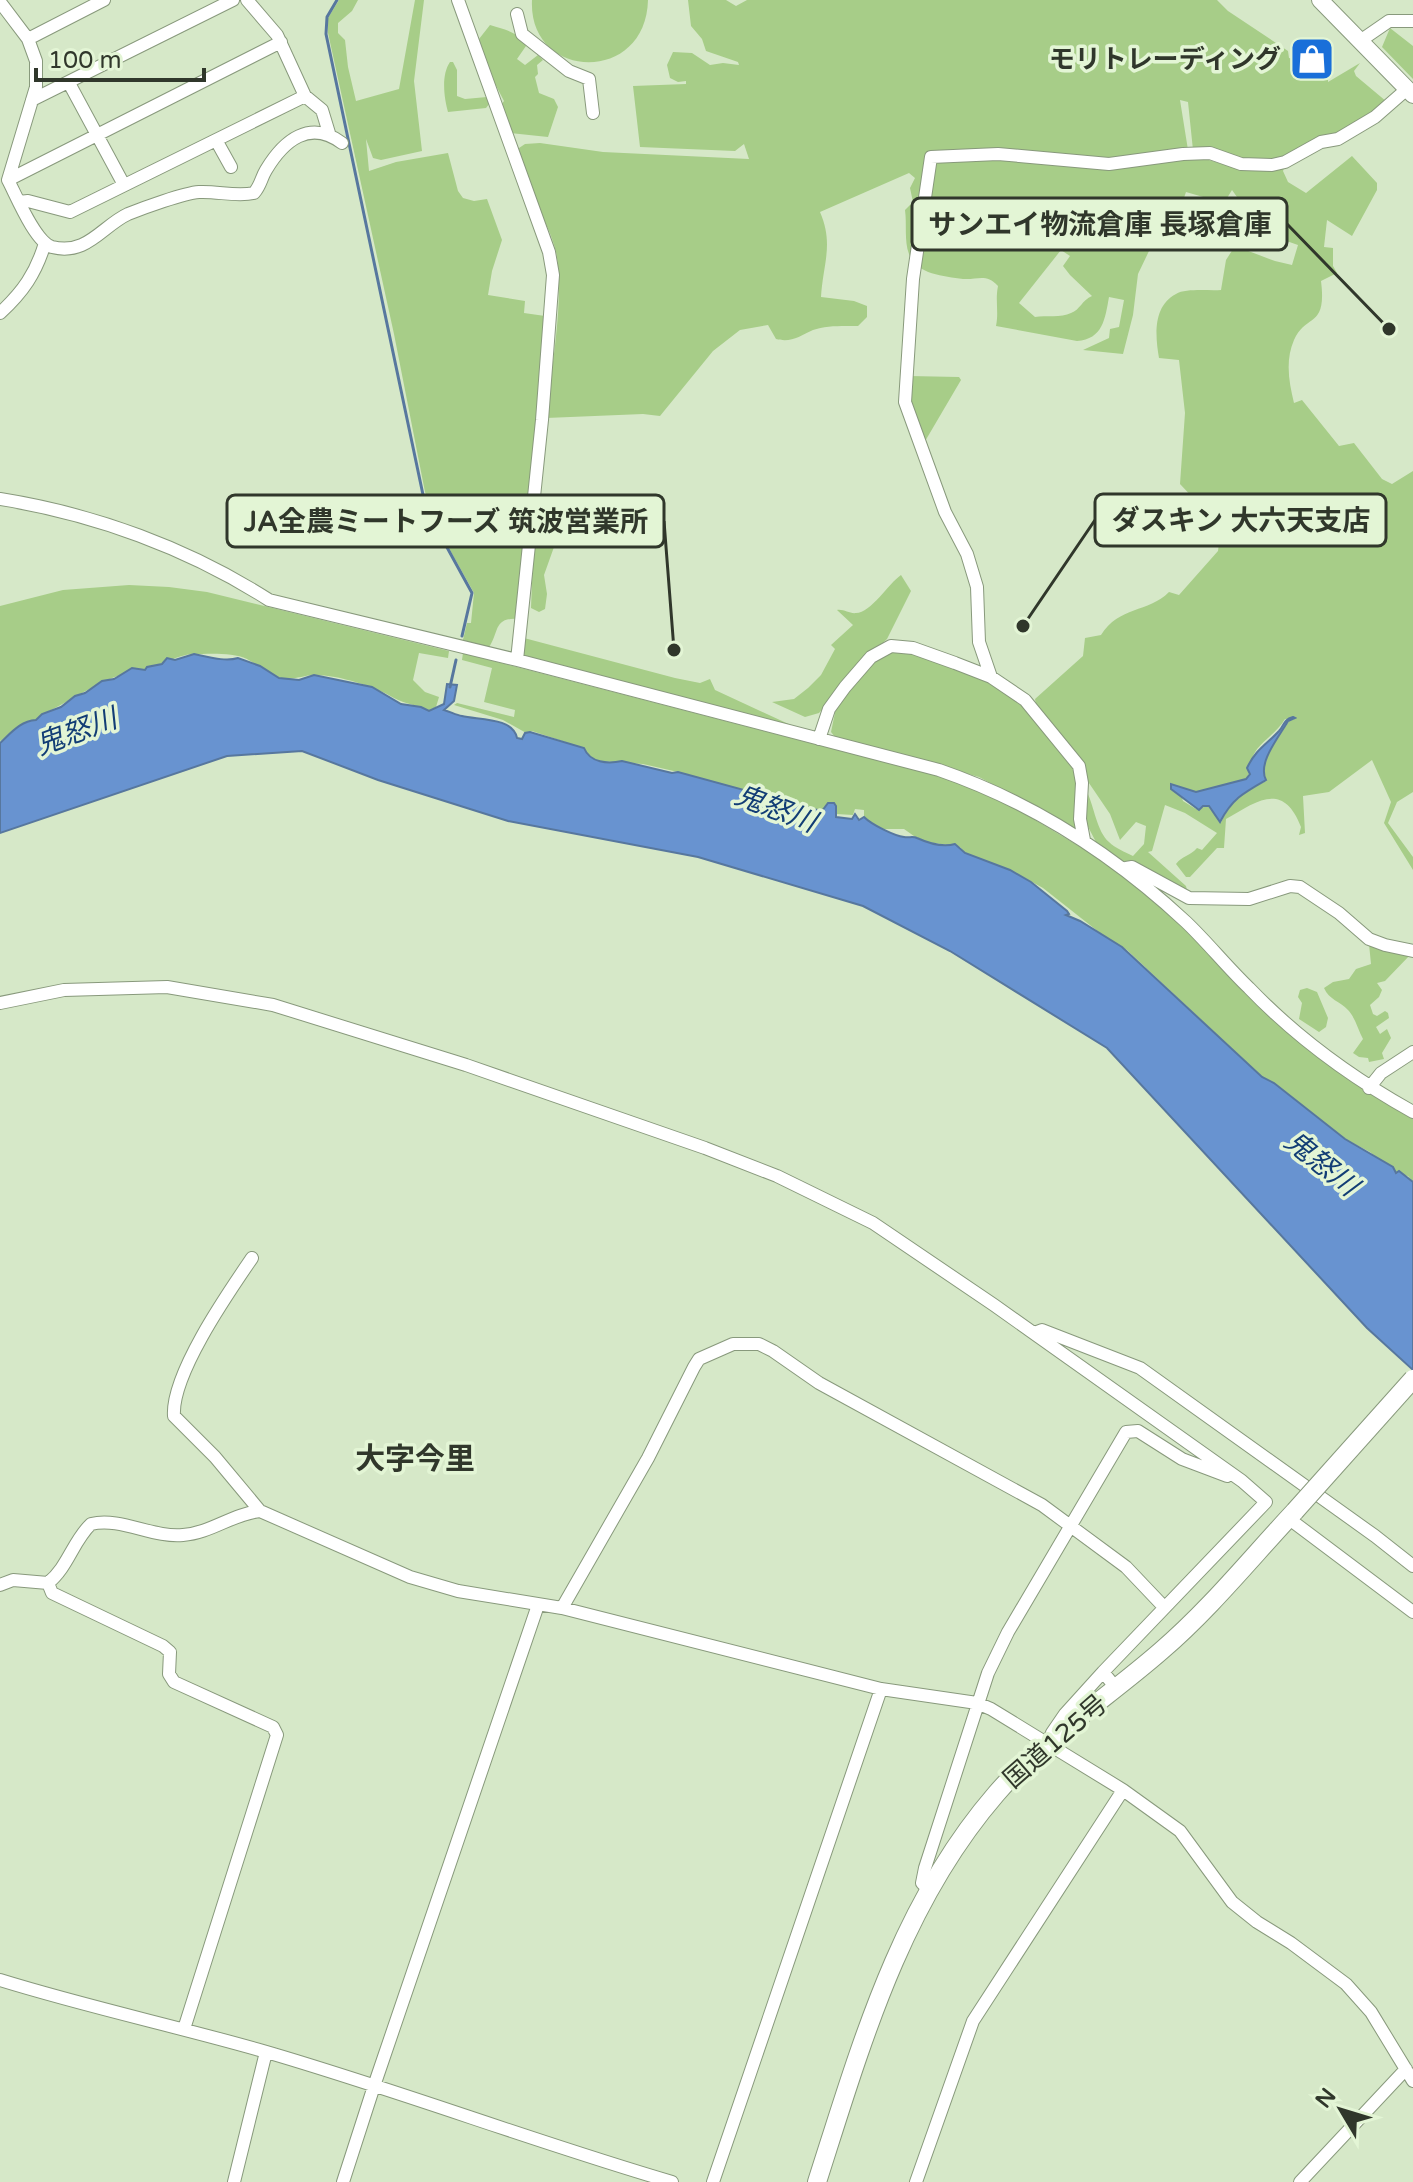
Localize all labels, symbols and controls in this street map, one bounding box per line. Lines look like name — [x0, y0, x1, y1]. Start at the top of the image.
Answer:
scale bar — [36, 32, 204, 82]
shop icon: モリトレーディング — [1288, 35, 1336, 83]
place label: モリトレーディング — [1049, 44, 1281, 75]
text: 100 m — [48, 46, 122, 75]
callout: サンエイ物流倉庫 長塚倉庫 — [912, 198, 1287, 250]
text: サンエイ物流倉庫 長塚倉庫 — [928, 208, 1272, 242]
callout: ダスキン 大六天支店 — [1095, 494, 1386, 546]
callout: JA全農ミートフーズ 筑波営業所 — [227, 495, 664, 547]
text: ダスキン 大六天支店 — [1112, 504, 1370, 538]
text: JA全農ミートフーズ 筑波営業所 — [243, 505, 648, 539]
water label: 鬼怒川 — [31, 701, 124, 762]
water label: 鬼怒川 — [730, 778, 824, 841]
water label: 鬼怒川 — [1278, 1124, 1367, 1205]
district label: 大字今里 — [355, 1441, 475, 1478]
street label: 国道125号 — [997, 1688, 1113, 1795]
north arrow — [1301, 2070, 1381, 2150]
text: N — [1310, 2083, 1342, 2113]

